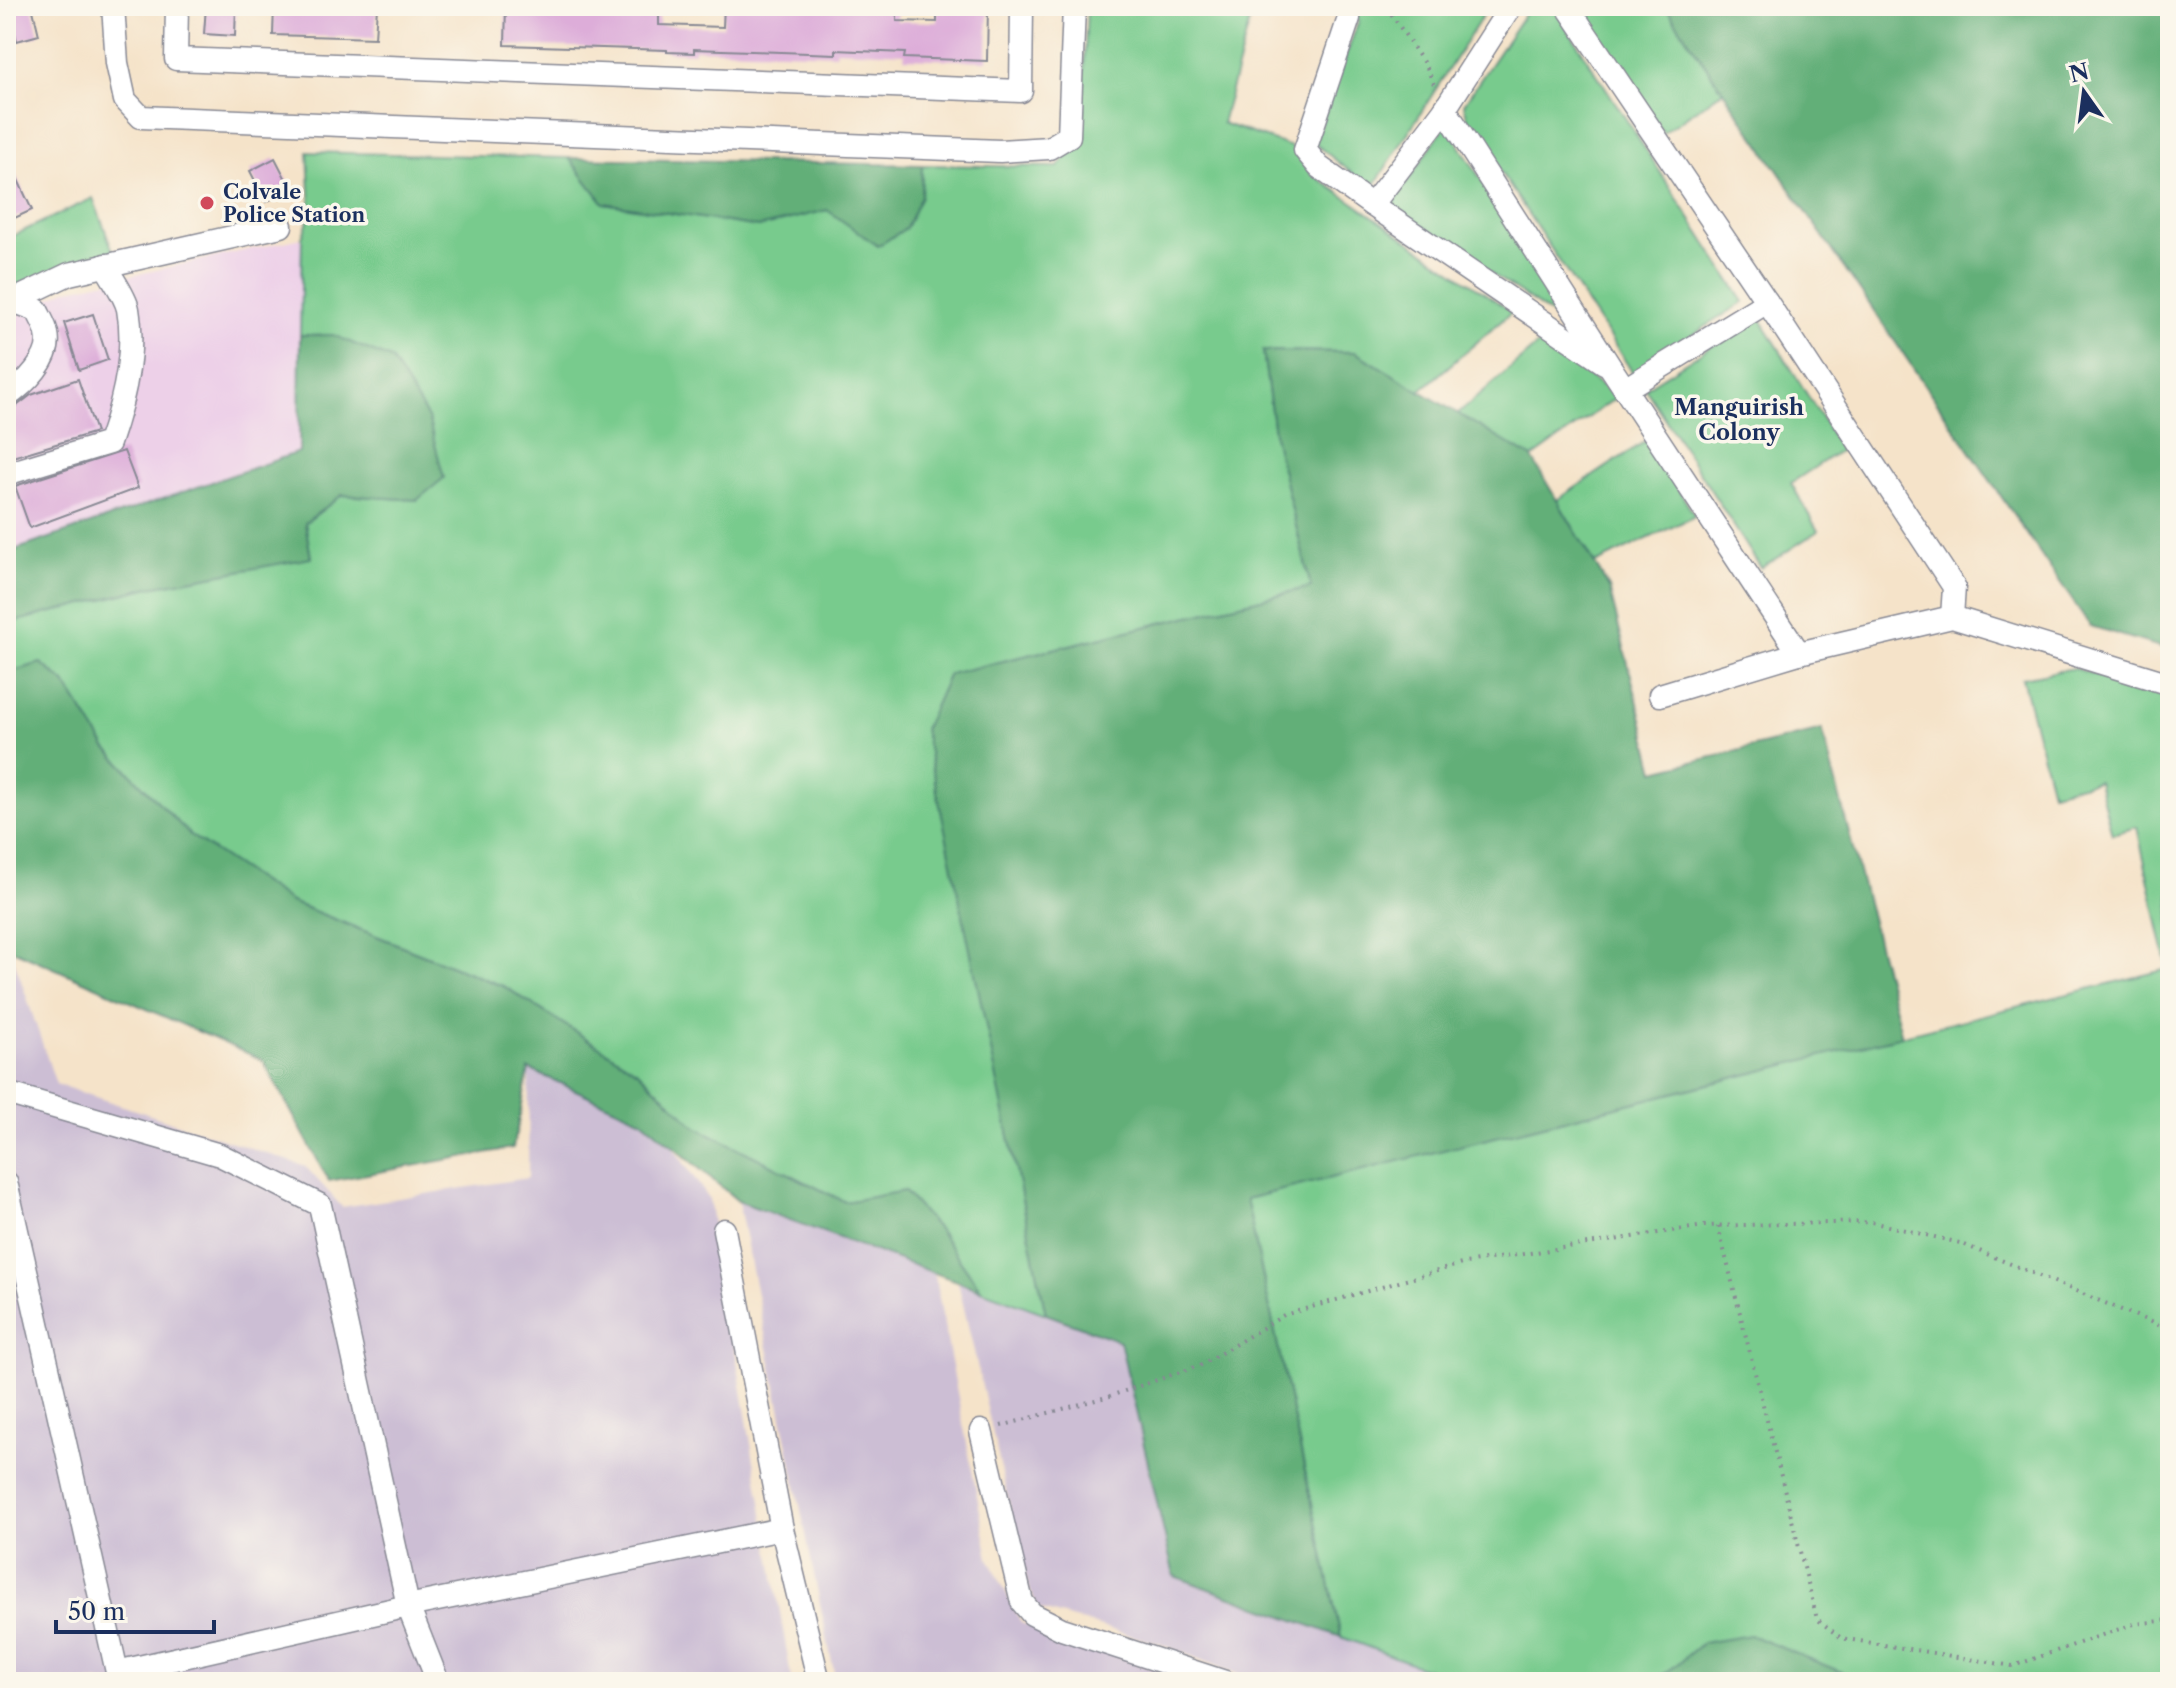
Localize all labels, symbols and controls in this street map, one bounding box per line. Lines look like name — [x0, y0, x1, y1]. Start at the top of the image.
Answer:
north arrow — [2044, 52, 2124, 132]
text: N — [2067, 58, 2092, 88]
place label: Colvale Police Station — [223, 180, 365, 227]
marker: Colvale Police Station — [198, 194, 216, 212]
district label: Manguirish Colony — [1674, 394, 1804, 446]
scale bar — [56, 1584, 214, 1634]
text: 50 m — [68, 1597, 125, 1626]

